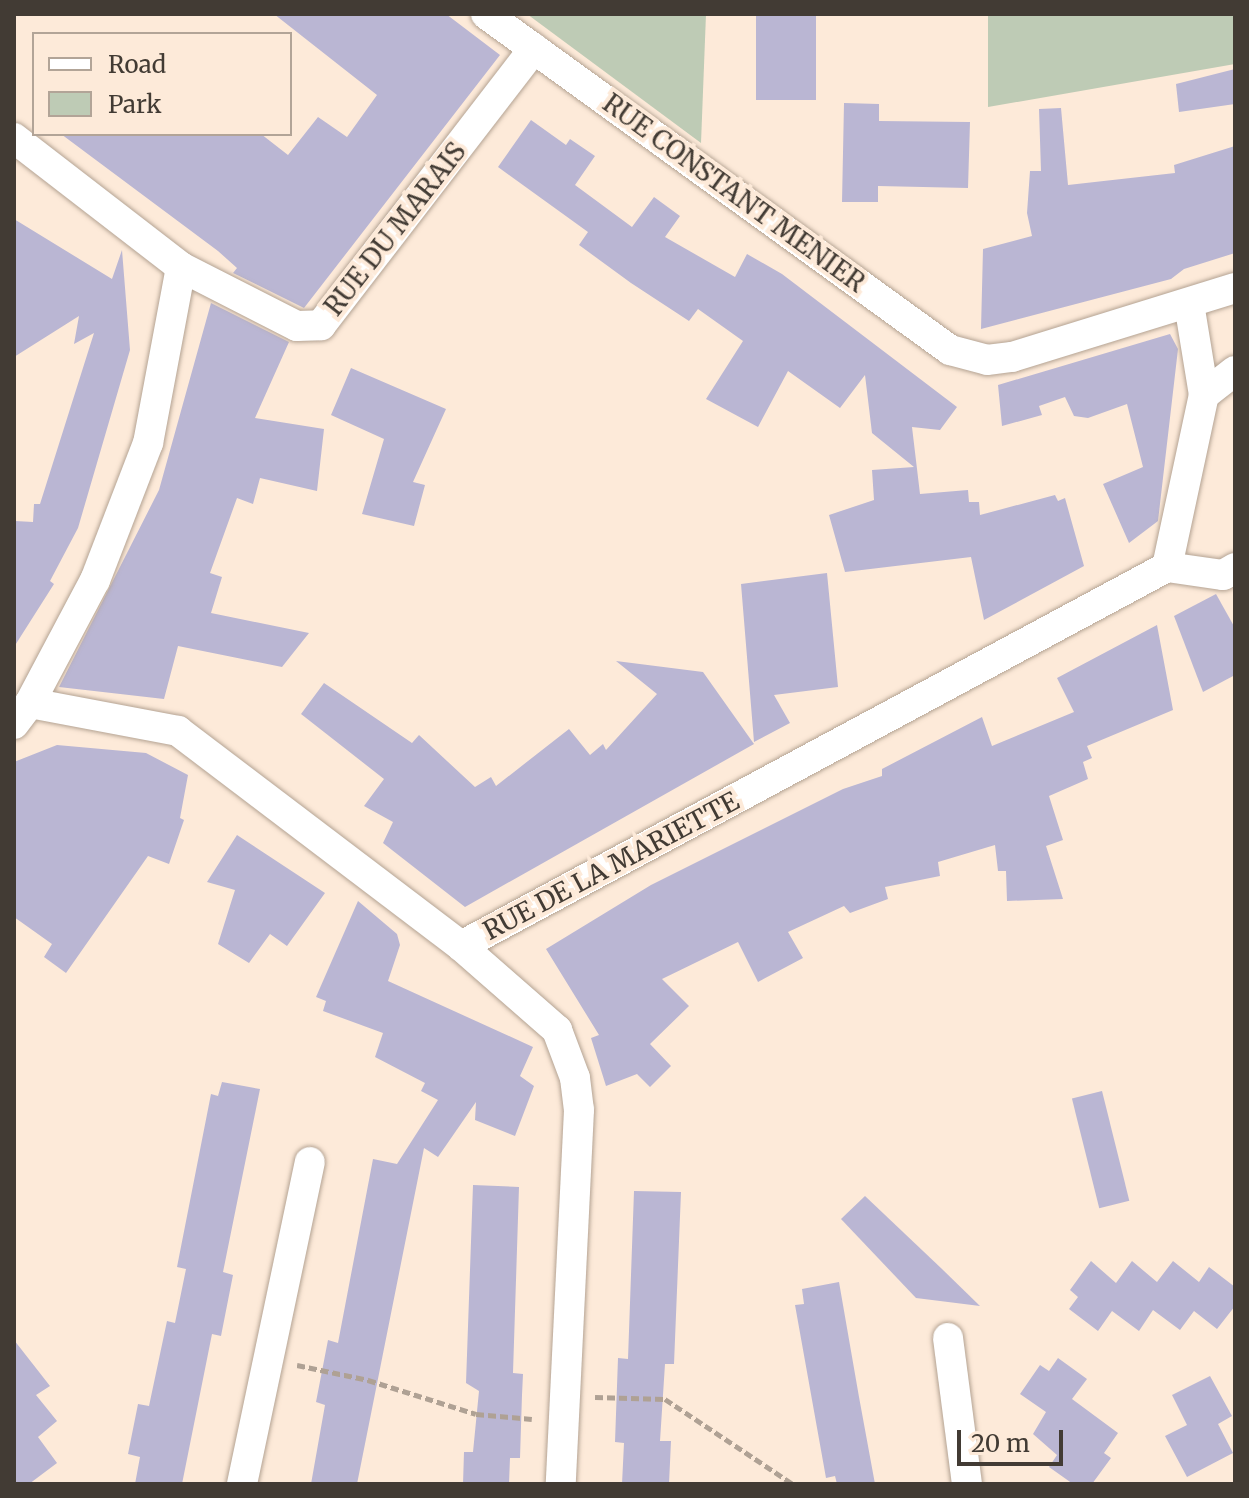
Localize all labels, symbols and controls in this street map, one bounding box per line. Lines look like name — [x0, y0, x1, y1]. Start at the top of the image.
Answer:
legend — [32, 32, 292, 136]
text: Road — [108, 49, 166, 80]
street label: RUE CONSTANT MENIER — [597, 87, 871, 299]
text: Park — [108, 89, 161, 120]
street label: RUE DU MARAIS — [318, 136, 472, 322]
street label: RUE DE LA MARIETTE — [478, 785, 744, 947]
scale bar — [961, 1414, 1067, 1464]
text: 20 m — [971, 1428, 1030, 1459]

